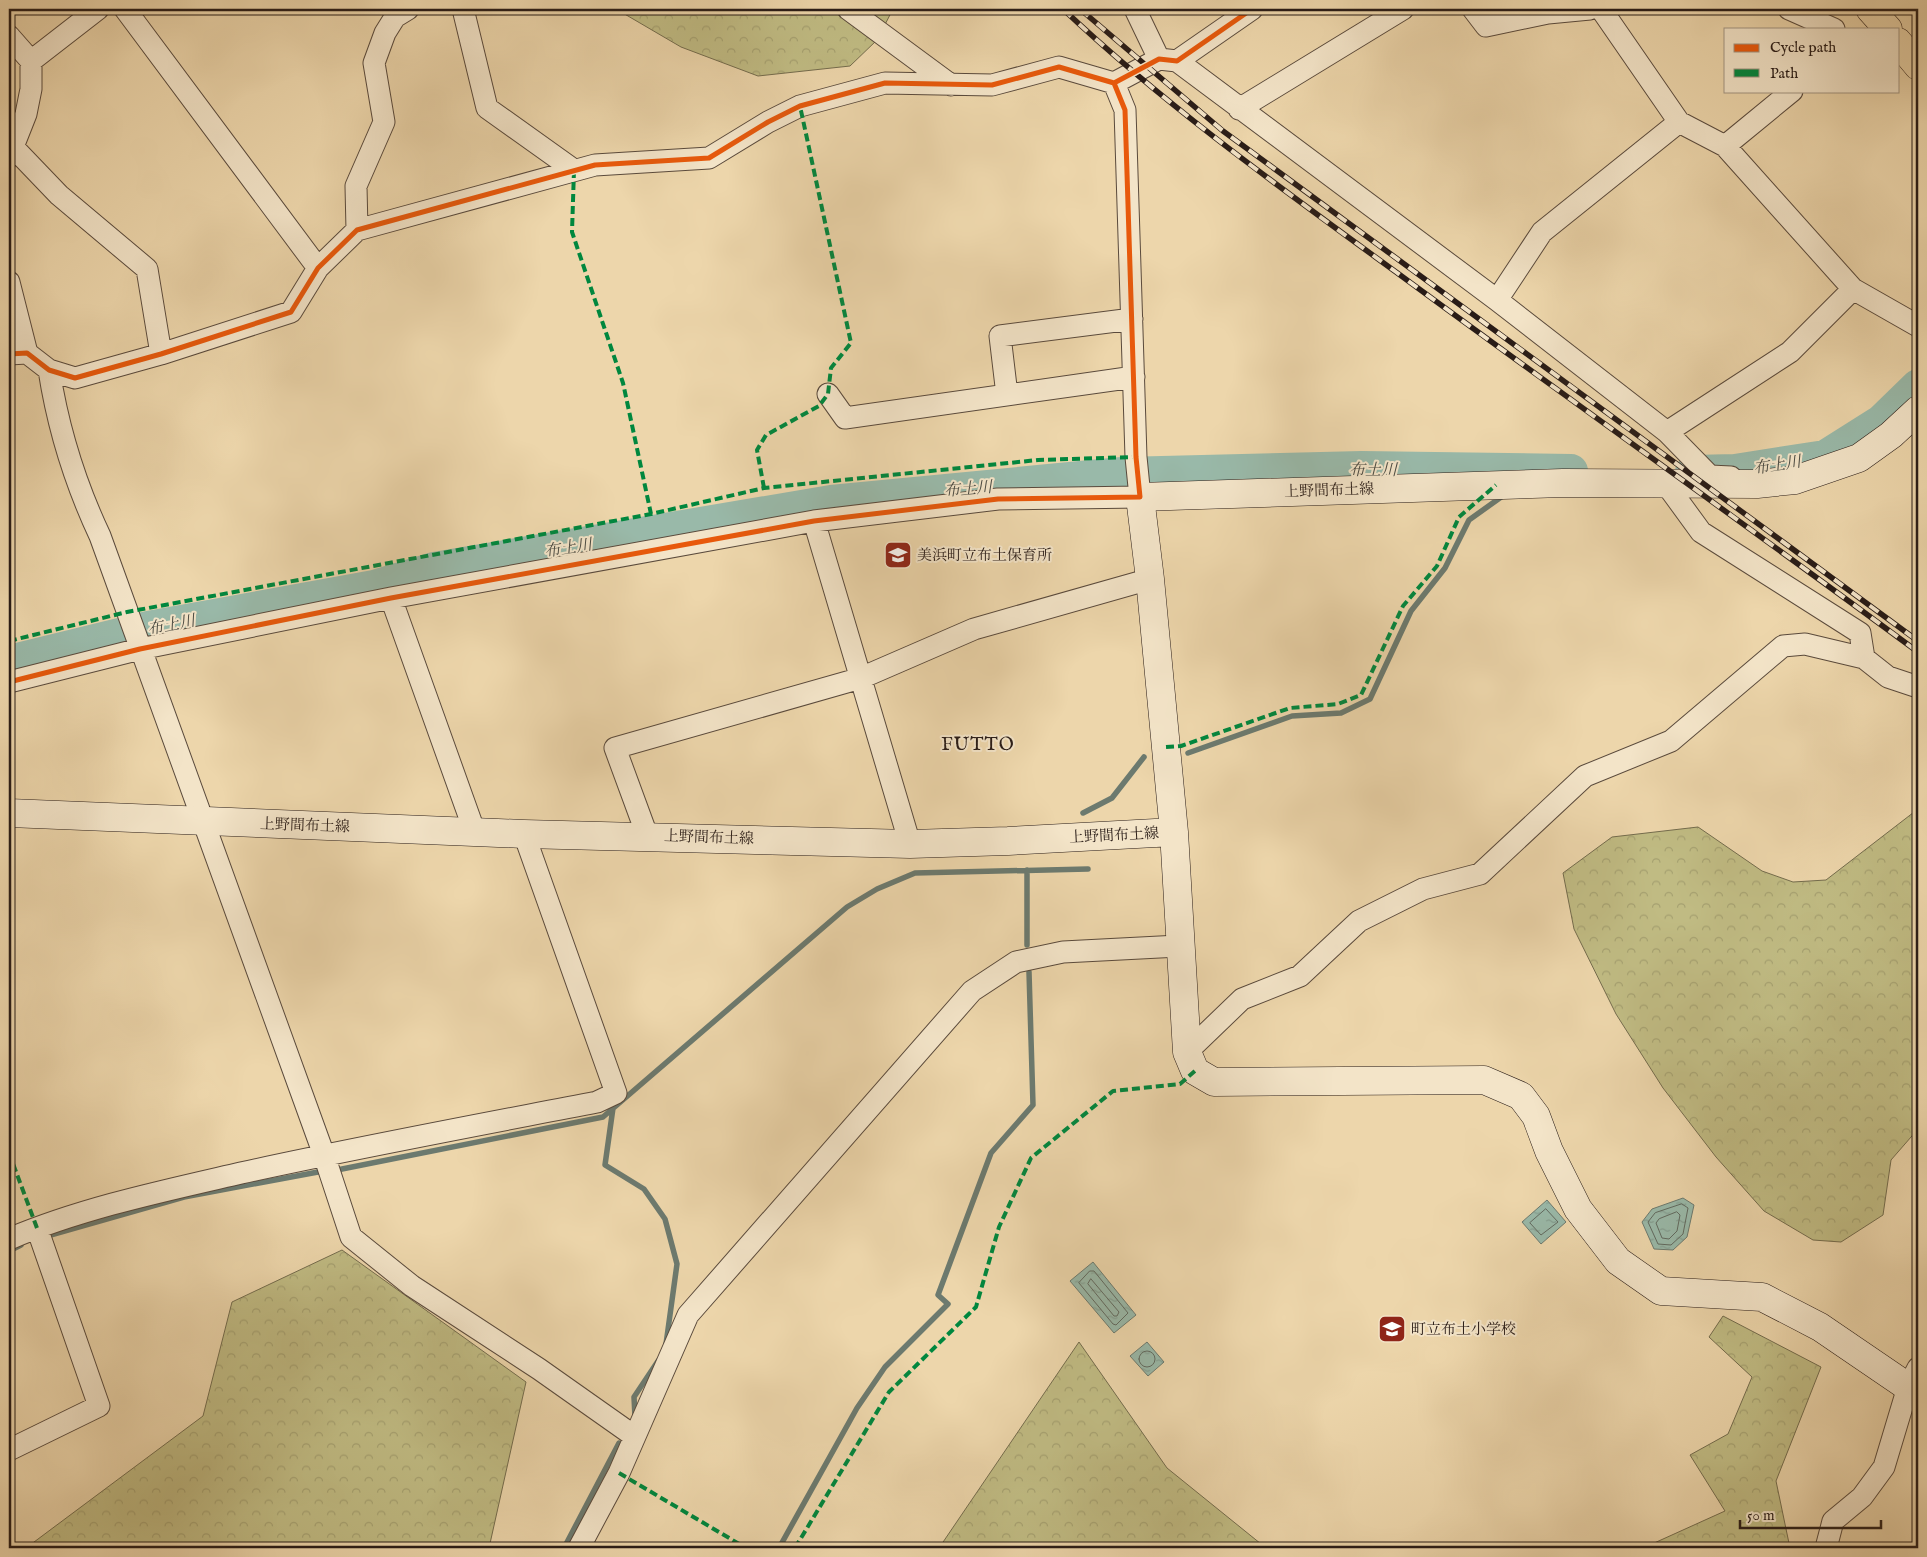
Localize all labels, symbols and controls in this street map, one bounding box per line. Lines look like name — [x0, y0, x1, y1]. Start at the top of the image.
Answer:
legend — [1724, 28, 1900, 92]
text: Cycle path — [1770, 38, 1836, 57]
text: Path — [1770, 64, 1798, 83]
water label: 布土川 — [1752, 452, 1805, 480]
water label: 布土川 — [1349, 461, 1399, 481]
water label: 布土川 — [943, 478, 995, 502]
street label: 上野間布土線 — [1284, 479, 1374, 502]
water label: 布土川 — [543, 535, 596, 563]
school or university icon: 美浜町立布土保育所 — [883, 540, 913, 570]
place label: 美浜町立布土保育所 — [917, 546, 1052, 565]
water label: 布土川 — [146, 611, 199, 640]
district label: FUTTO — [941, 734, 1015, 757]
street label: 上野間布土線 — [260, 814, 350, 837]
street label: 上野間布土線 — [1069, 824, 1159, 847]
street label: 上野間布土線 — [664, 826, 754, 849]
school or university icon: 町立布土小学校 — [1377, 1314, 1407, 1344]
place label: 町立布土小学校 — [1411, 1320, 1516, 1339]
scale bar — [1740, 1497, 1881, 1529]
text: 50 m — [1747, 1506, 1775, 1525]

